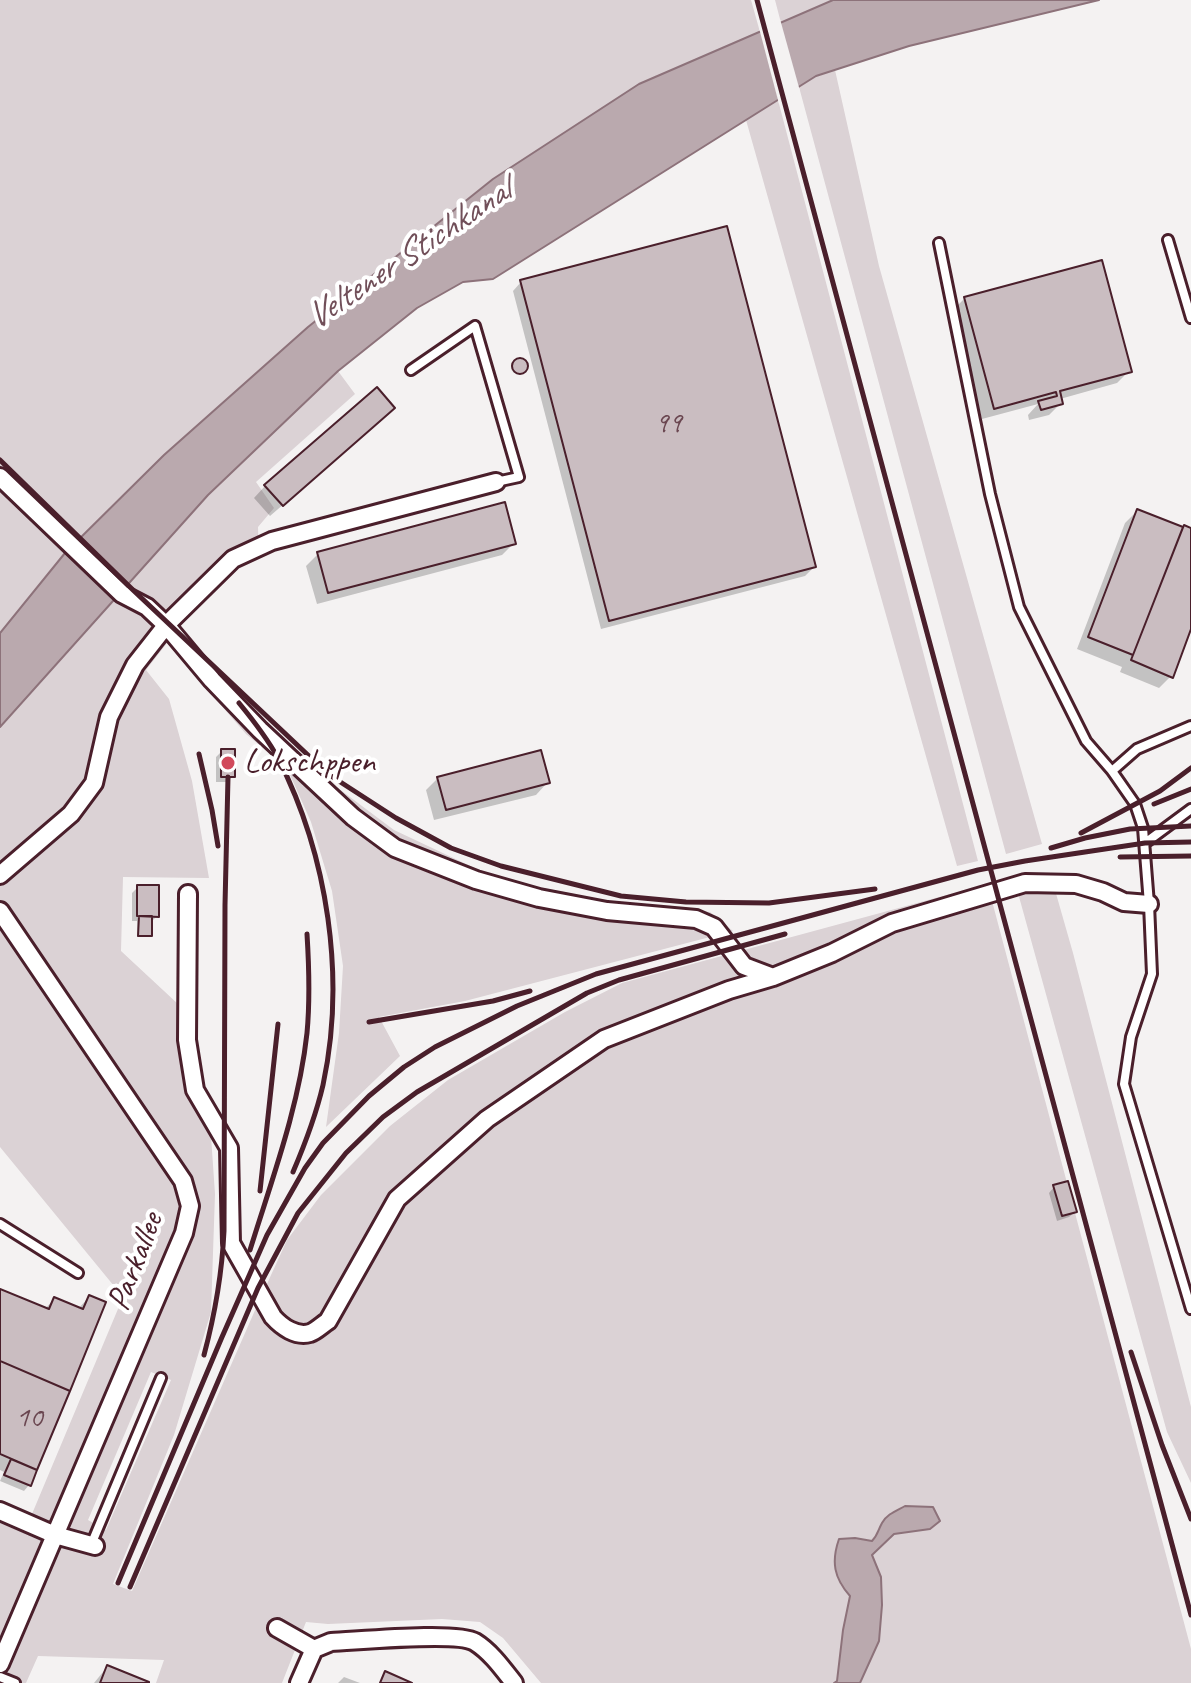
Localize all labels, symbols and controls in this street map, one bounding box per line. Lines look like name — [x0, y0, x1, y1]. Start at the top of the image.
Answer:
water label: Veltener Stichkanal — [298, 170, 520, 340]
house number: 99 — [655, 406, 681, 442]
place label: Lokschppen — [244, 743, 375, 783]
marker: Lokschppen — [219, 754, 237, 772]
street label: Parkallee — [99, 1207, 173, 1317]
house number: 10 — [16, 1400, 42, 1436]

